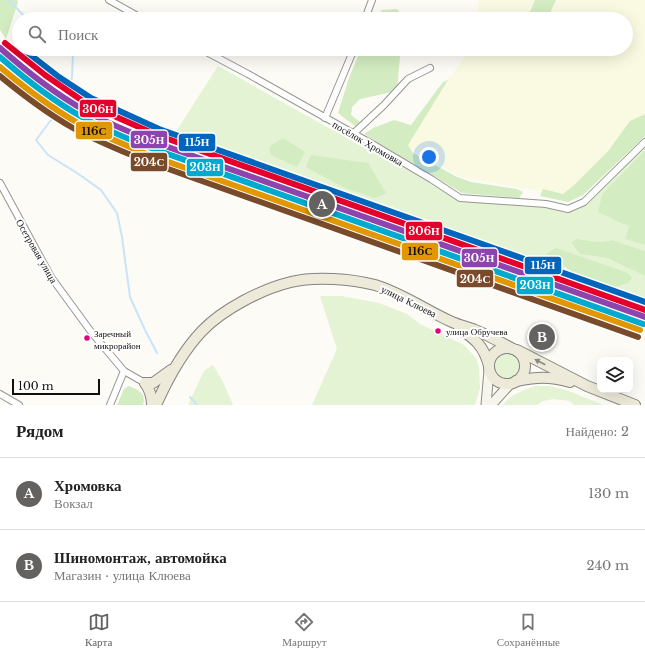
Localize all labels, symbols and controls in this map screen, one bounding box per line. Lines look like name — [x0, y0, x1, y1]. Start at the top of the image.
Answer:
search box — [12, 12, 633, 56]
icon: search — [26, 23, 48, 45]
text: Поиск — [58, 25, 98, 44]
line badge: 306Н — [79, 99, 117, 118]
text: 306Н — [82, 102, 114, 116]
street label: посёлок Хромовка — [330, 118, 406, 169]
line badge: 116С — [75, 121, 113, 140]
text: 116С — [82, 124, 107, 138]
line badge: 305Н — [130, 130, 168, 149]
text: 305Н — [134, 133, 165, 147]
line badge: 115Н — [178, 133, 216, 152]
text: 115Н — [185, 135, 210, 149]
your location — [419, 147, 439, 167]
line badge: 204С — [130, 152, 168, 172]
text: 204С — [134, 155, 164, 169]
line badge: 203Н — [186, 158, 224, 177]
text: 203Н — [189, 160, 221, 174]
pin: A — [309, 189, 335, 219]
street label: Осетровая улица — [13, 217, 60, 286]
line badge: 306Н — [405, 221, 443, 241]
text: 306Н — [408, 224, 440, 238]
line badge: 116С — [401, 242, 439, 261]
text: 116С — [408, 244, 433, 258]
line badge: 305Н — [461, 248, 498, 268]
text: 305Н — [464, 251, 495, 265]
line badge: 115Н — [524, 256, 562, 275]
text: 115Н — [531, 258, 556, 272]
line badge: 204С — [456, 269, 494, 288]
text: 204С — [460, 272, 490, 286]
line badge: 203Н — [516, 276, 554, 295]
text: 203Н — [519, 278, 551, 292]
street label: улица Клюева — [379, 282, 439, 321]
pin: B — [529, 322, 555, 352]
marker: улица Обручева — [433, 326, 443, 336]
place label: улица Обручева — [446, 326, 507, 337]
place label: Заречный микрорайон — [94, 328, 141, 351]
marker: Заречный микрорайон — [82, 333, 92, 343]
map controls — [597, 357, 633, 393]
button: layers — [597, 357, 633, 393]
one-way arrow — [534, 359, 546, 365]
scale bar — [12, 377, 100, 396]
text: 100 m — [18, 379, 54, 393]
text: Рядом — [16, 421, 64, 442]
text: Найдено: 2 — [566, 423, 629, 440]
text: Хромовка — [54, 476, 122, 495]
text: A — [24, 485, 34, 502]
text: 130 m — [588, 485, 629, 502]
text: Вокзал — [54, 495, 93, 512]
text: Шиномонтаж, автомойка — [54, 548, 227, 567]
text: B — [24, 557, 34, 574]
text: 240 m — [586, 557, 629, 574]
text: Магазин · улица Клюева — [54, 567, 191, 584]
tab: Карта — [85, 611, 112, 649]
tab: Маршрут — [282, 611, 327, 649]
tab: Сохранённые — [497, 611, 560, 649]

